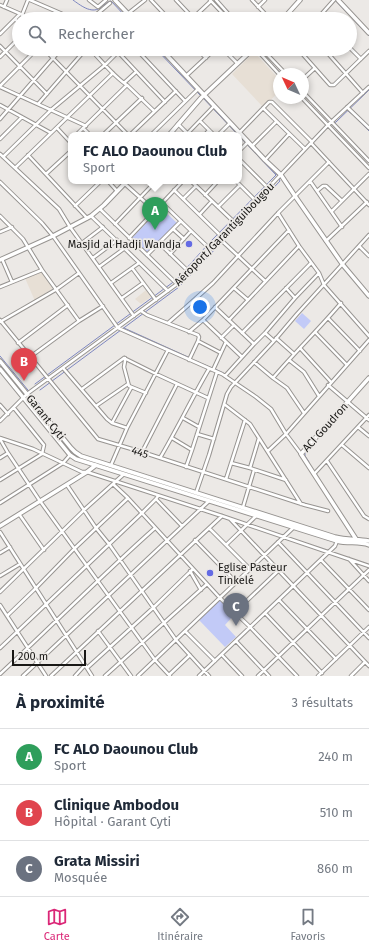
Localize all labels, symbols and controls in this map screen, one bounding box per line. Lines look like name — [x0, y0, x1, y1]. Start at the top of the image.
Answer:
search box — [12, 12, 357, 56]
icon: search — [26, 23, 48, 45]
text: Rechercher — [58, 25, 134, 43]
north arrow — [273, 68, 309, 104]
popup — [68, 132, 242, 184]
text: FC ALO Daounou Club — [83, 142, 227, 160]
text: Sport — [83, 160, 115, 175]
street label: Aéroport/Garantiguibougou — [172, 180, 277, 289]
pin: A — [142, 197, 168, 230]
place label: Masjid al Hadji Wandja — [68, 238, 181, 251]
marker: Masjid al Hadji Wandja — [184, 239, 194, 249]
your location — [190, 297, 210, 317]
pin: B — [11, 348, 37, 381]
street label: Garant Cyti — [24, 392, 68, 442]
street label: ACI Goudron — [300, 400, 351, 455]
street label: 445 — [130, 444, 150, 461]
place label: Eglise Pasteur Tinkelé — [218, 561, 288, 587]
marker: Eglise Pasteur Tinkelé — [205, 568, 215, 578]
pin: C — [223, 593, 249, 626]
scale bar — [12, 648, 86, 667]
text: 200 m — [18, 650, 48, 663]
text: À proximité — [16, 692, 105, 713]
text: 3 résultats — [291, 695, 353, 710]
text: FC ALO Daounou Club — [54, 740, 198, 758]
text: A — [25, 749, 33, 764]
text: 240 m — [318, 749, 353, 764]
text: Sport — [54, 758, 86, 773]
text: Clinique Ambodou — [54, 796, 179, 814]
text: B — [25, 805, 33, 820]
text: 510 m — [320, 805, 353, 820]
text: Hôpital · Garant Cyti — [54, 814, 171, 829]
text: Grata Missiri — [54, 852, 140, 870]
text: C — [25, 861, 33, 876]
text: 860 m — [317, 861, 353, 876]
text: Mosquée — [54, 870, 107, 885]
tab: Carte — [44, 906, 70, 943]
tab: Itinéraire — [157, 906, 203, 943]
tab: Favoris — [290, 906, 325, 943]

